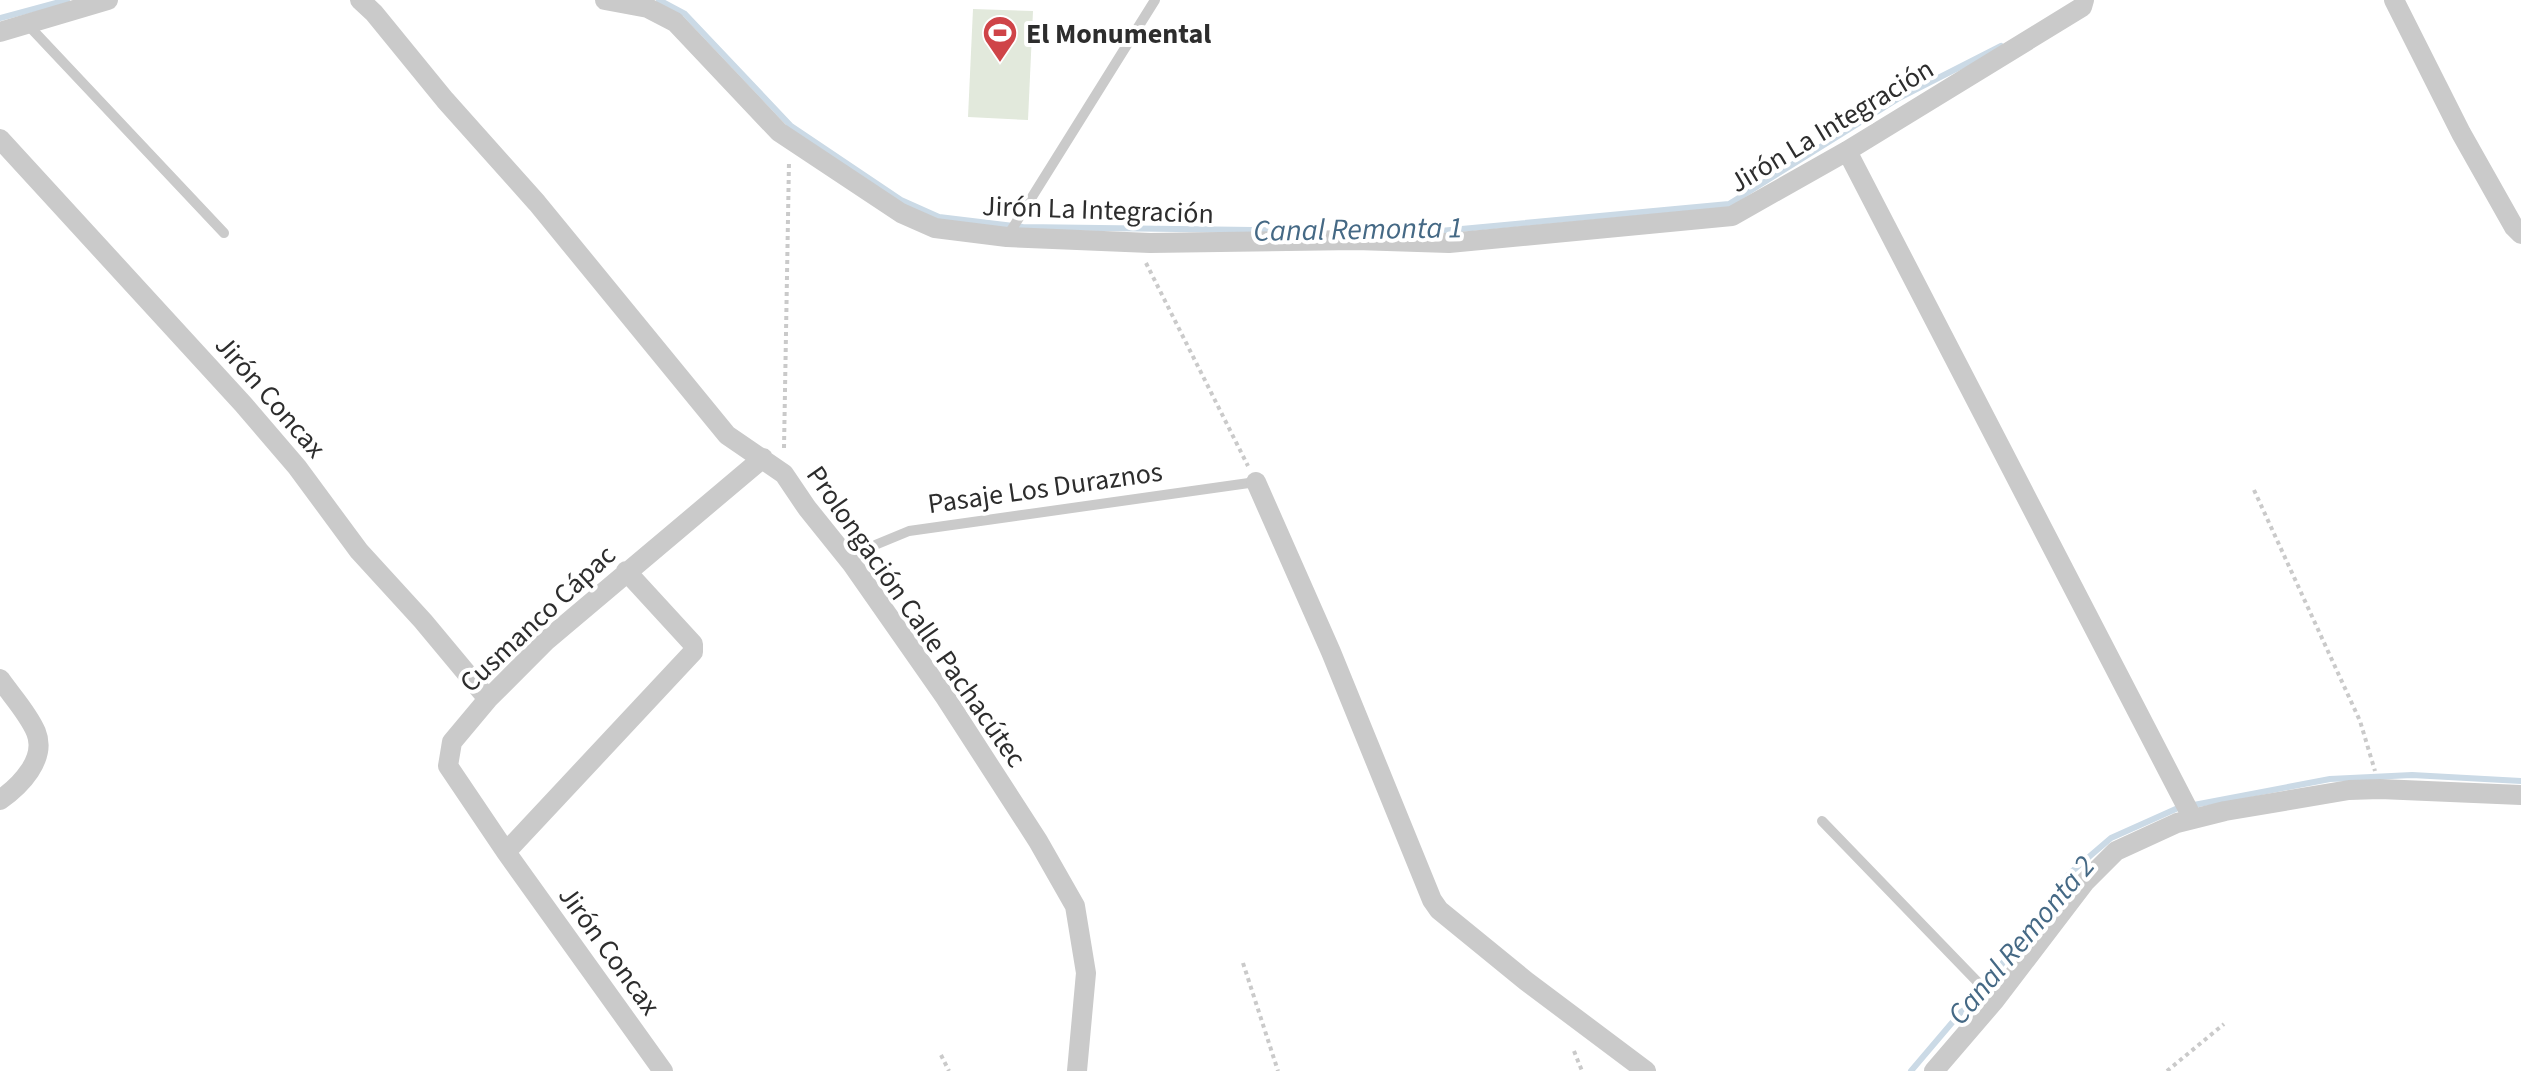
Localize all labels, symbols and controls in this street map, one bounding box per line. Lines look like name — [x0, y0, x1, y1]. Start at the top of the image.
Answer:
sports icon: El Monumental — [981, 14, 1019, 64]
place label: El Monumental — [1026, 14, 1211, 54]
street label: Jirón La Integración — [1722, 49, 1941, 203]
street label: Jirón La Integración — [981, 186, 1215, 234]
water label: Canal Remonta 1 — [1253, 206, 1463, 253]
street label: Jirón Concax — [205, 326, 335, 467]
street label: Pasaje Los Duraznos — [925, 452, 1165, 524]
street label: Prolongación Calle Pachacútec — [797, 458, 1036, 776]
street label: Cusmanco Cápac — [451, 536, 625, 702]
water label: Canal Remonta 2 — [1938, 846, 2105, 1034]
street label: Jirón Concax — [549, 878, 670, 1024]

